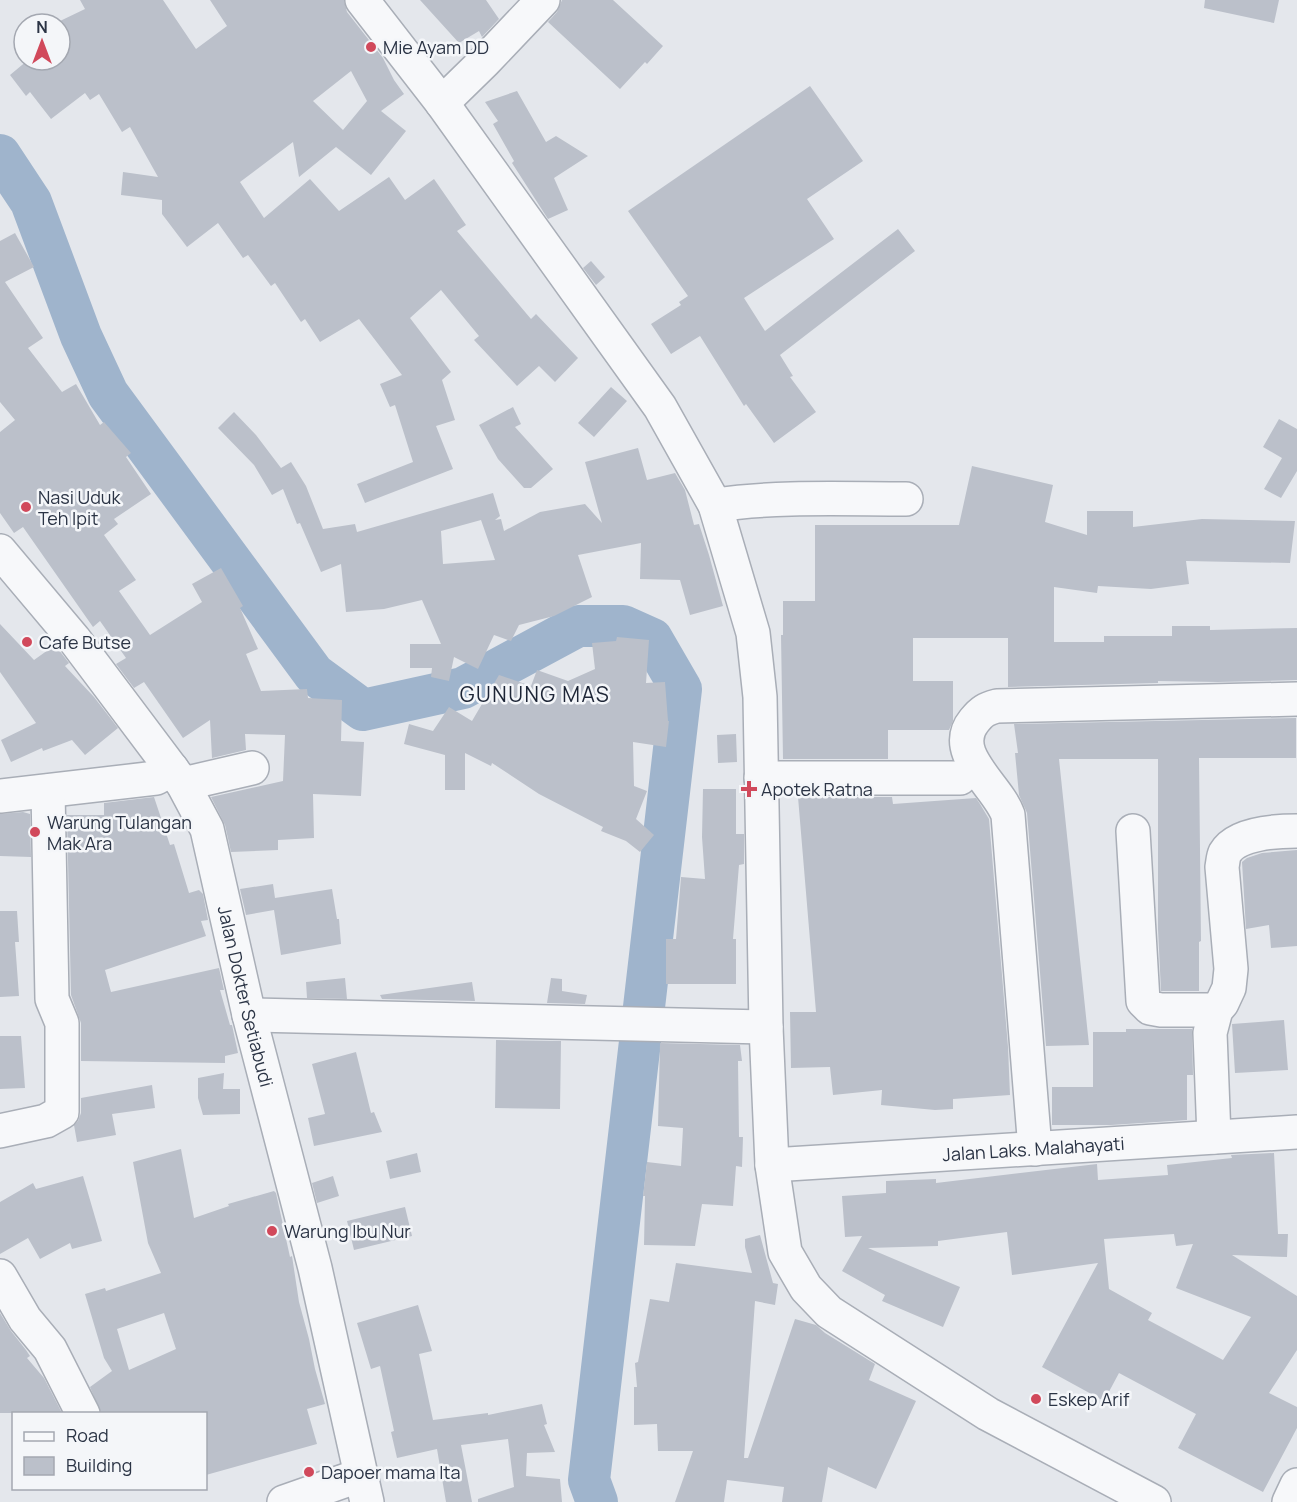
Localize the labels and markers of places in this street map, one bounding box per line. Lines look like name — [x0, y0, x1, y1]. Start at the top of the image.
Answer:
place label: Mie Ayam DD — [383, 35, 489, 59]
marker: Mie Ayam DD — [364, 40, 378, 54]
place label: Nasi Uduk Teh Ipit — [38, 485, 122, 530]
marker: Nasi Uduk Teh Ipit — [19, 500, 33, 514]
place label: Cafe Butse — [39, 630, 131, 654]
marker: Cafe Butse — [20, 635, 34, 649]
place label: Apotek Ratna — [761, 777, 873, 801]
marker: Apotek Ratna — [742, 782, 756, 796]
place label: Warung Tulangan Mak Ara — [47, 810, 192, 855]
marker: Warung Tulangan Mak Ara — [28, 825, 42, 839]
place label: Warung Ibu Nur — [284, 1219, 411, 1243]
marker: Warung Ibu Nur — [265, 1224, 279, 1238]
place label: Eskep Arif — [1048, 1387, 1130, 1411]
marker: Eskep Arif — [1029, 1392, 1043, 1406]
place label: Dapoer mama Ita — [321, 1460, 461, 1484]
marker: Dapoer mama Ita — [302, 1465, 316, 1479]

